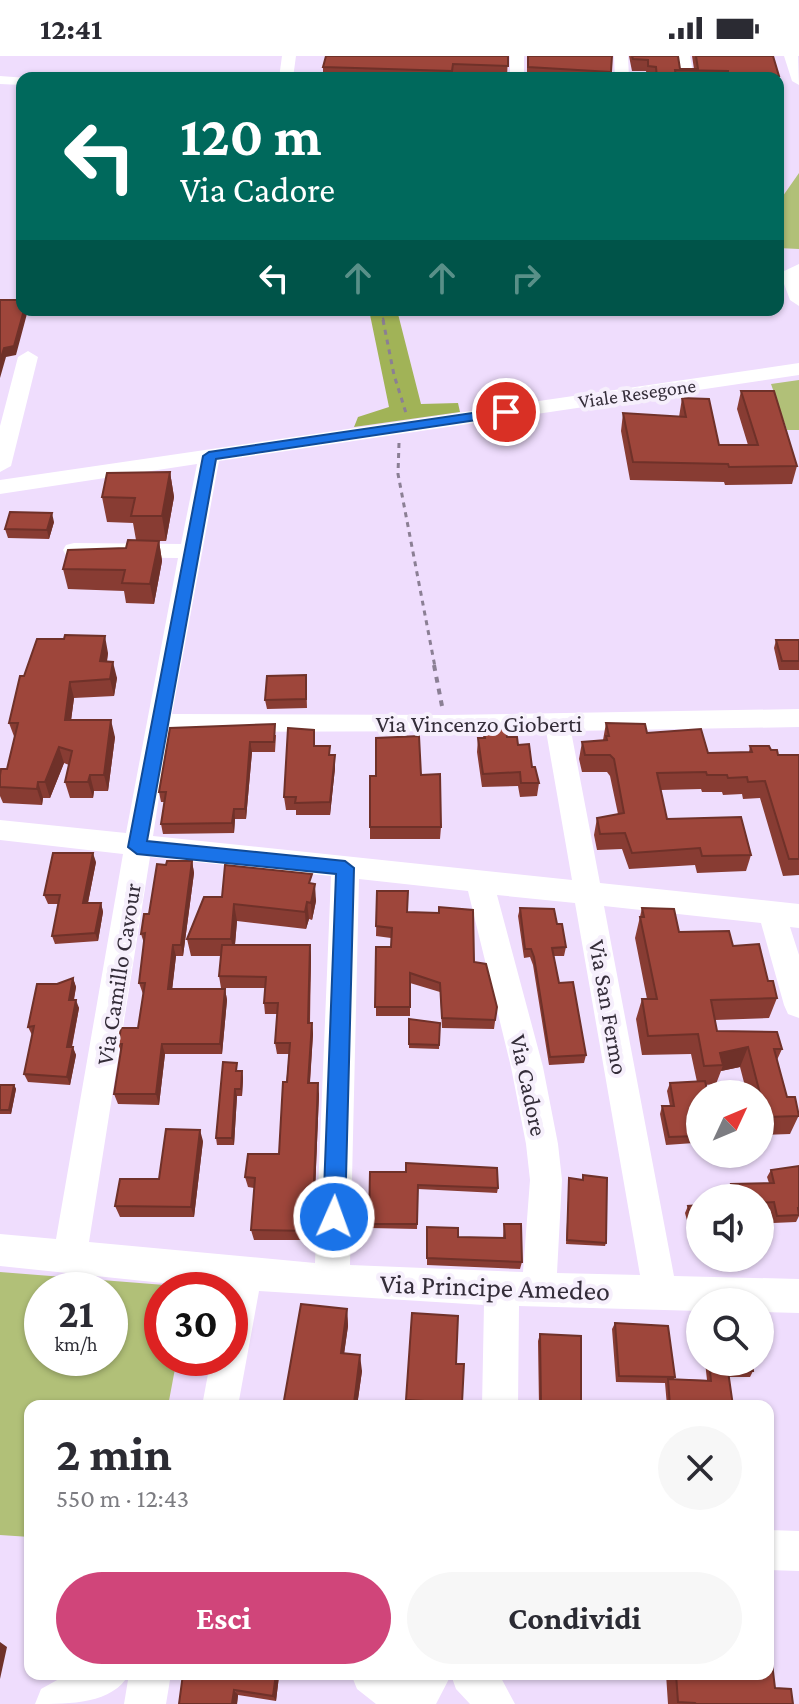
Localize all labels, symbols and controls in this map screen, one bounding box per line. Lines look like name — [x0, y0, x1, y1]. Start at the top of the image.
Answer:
text: 12:41 — [40, 12, 102, 45]
icon: left — [48, 104, 152, 208]
text: 120 m — [180, 105, 322, 167]
text: Via Cadore — [180, 170, 335, 210]
icon: left — [252, 256, 296, 300]
icon: ahead — [336, 256, 380, 300]
icon: ahead — [420, 256, 464, 300]
icon: right — [504, 256, 548, 300]
street label: Viale Resegone — [577, 374, 698, 413]
pin — [472, 378, 540, 446]
icon: arrive — [484, 390, 528, 434]
street label: Via Vincenzo Gioberti — [376, 710, 582, 737]
street label: Via Camillo Cavour — [90, 881, 146, 1067]
street label: Via San Fermo — [584, 937, 634, 1077]
street label: Via Cadore — [505, 1032, 553, 1138]
north arrow — [686, 1080, 774, 1168]
map controls — [686, 1080, 774, 1376]
position arrow — [292, 1175, 376, 1259]
button: sound — [686, 1184, 774, 1272]
street label: Via Principe Amedeo — [379, 1267, 611, 1307]
speed limit sign: 30 — [144, 1272, 248, 1376]
button: search — [686, 1288, 774, 1376]
text: 21 — [58, 1291, 94, 1336]
text: km/h — [54, 1333, 98, 1355]
button: close — [658, 1426, 742, 1510]
text: 2 min — [56, 1427, 172, 1480]
text: 550 m · 12:43 — [56, 1484, 189, 1513]
button: Esci — [56, 1572, 391, 1664]
button: Condividi — [407, 1572, 742, 1664]

